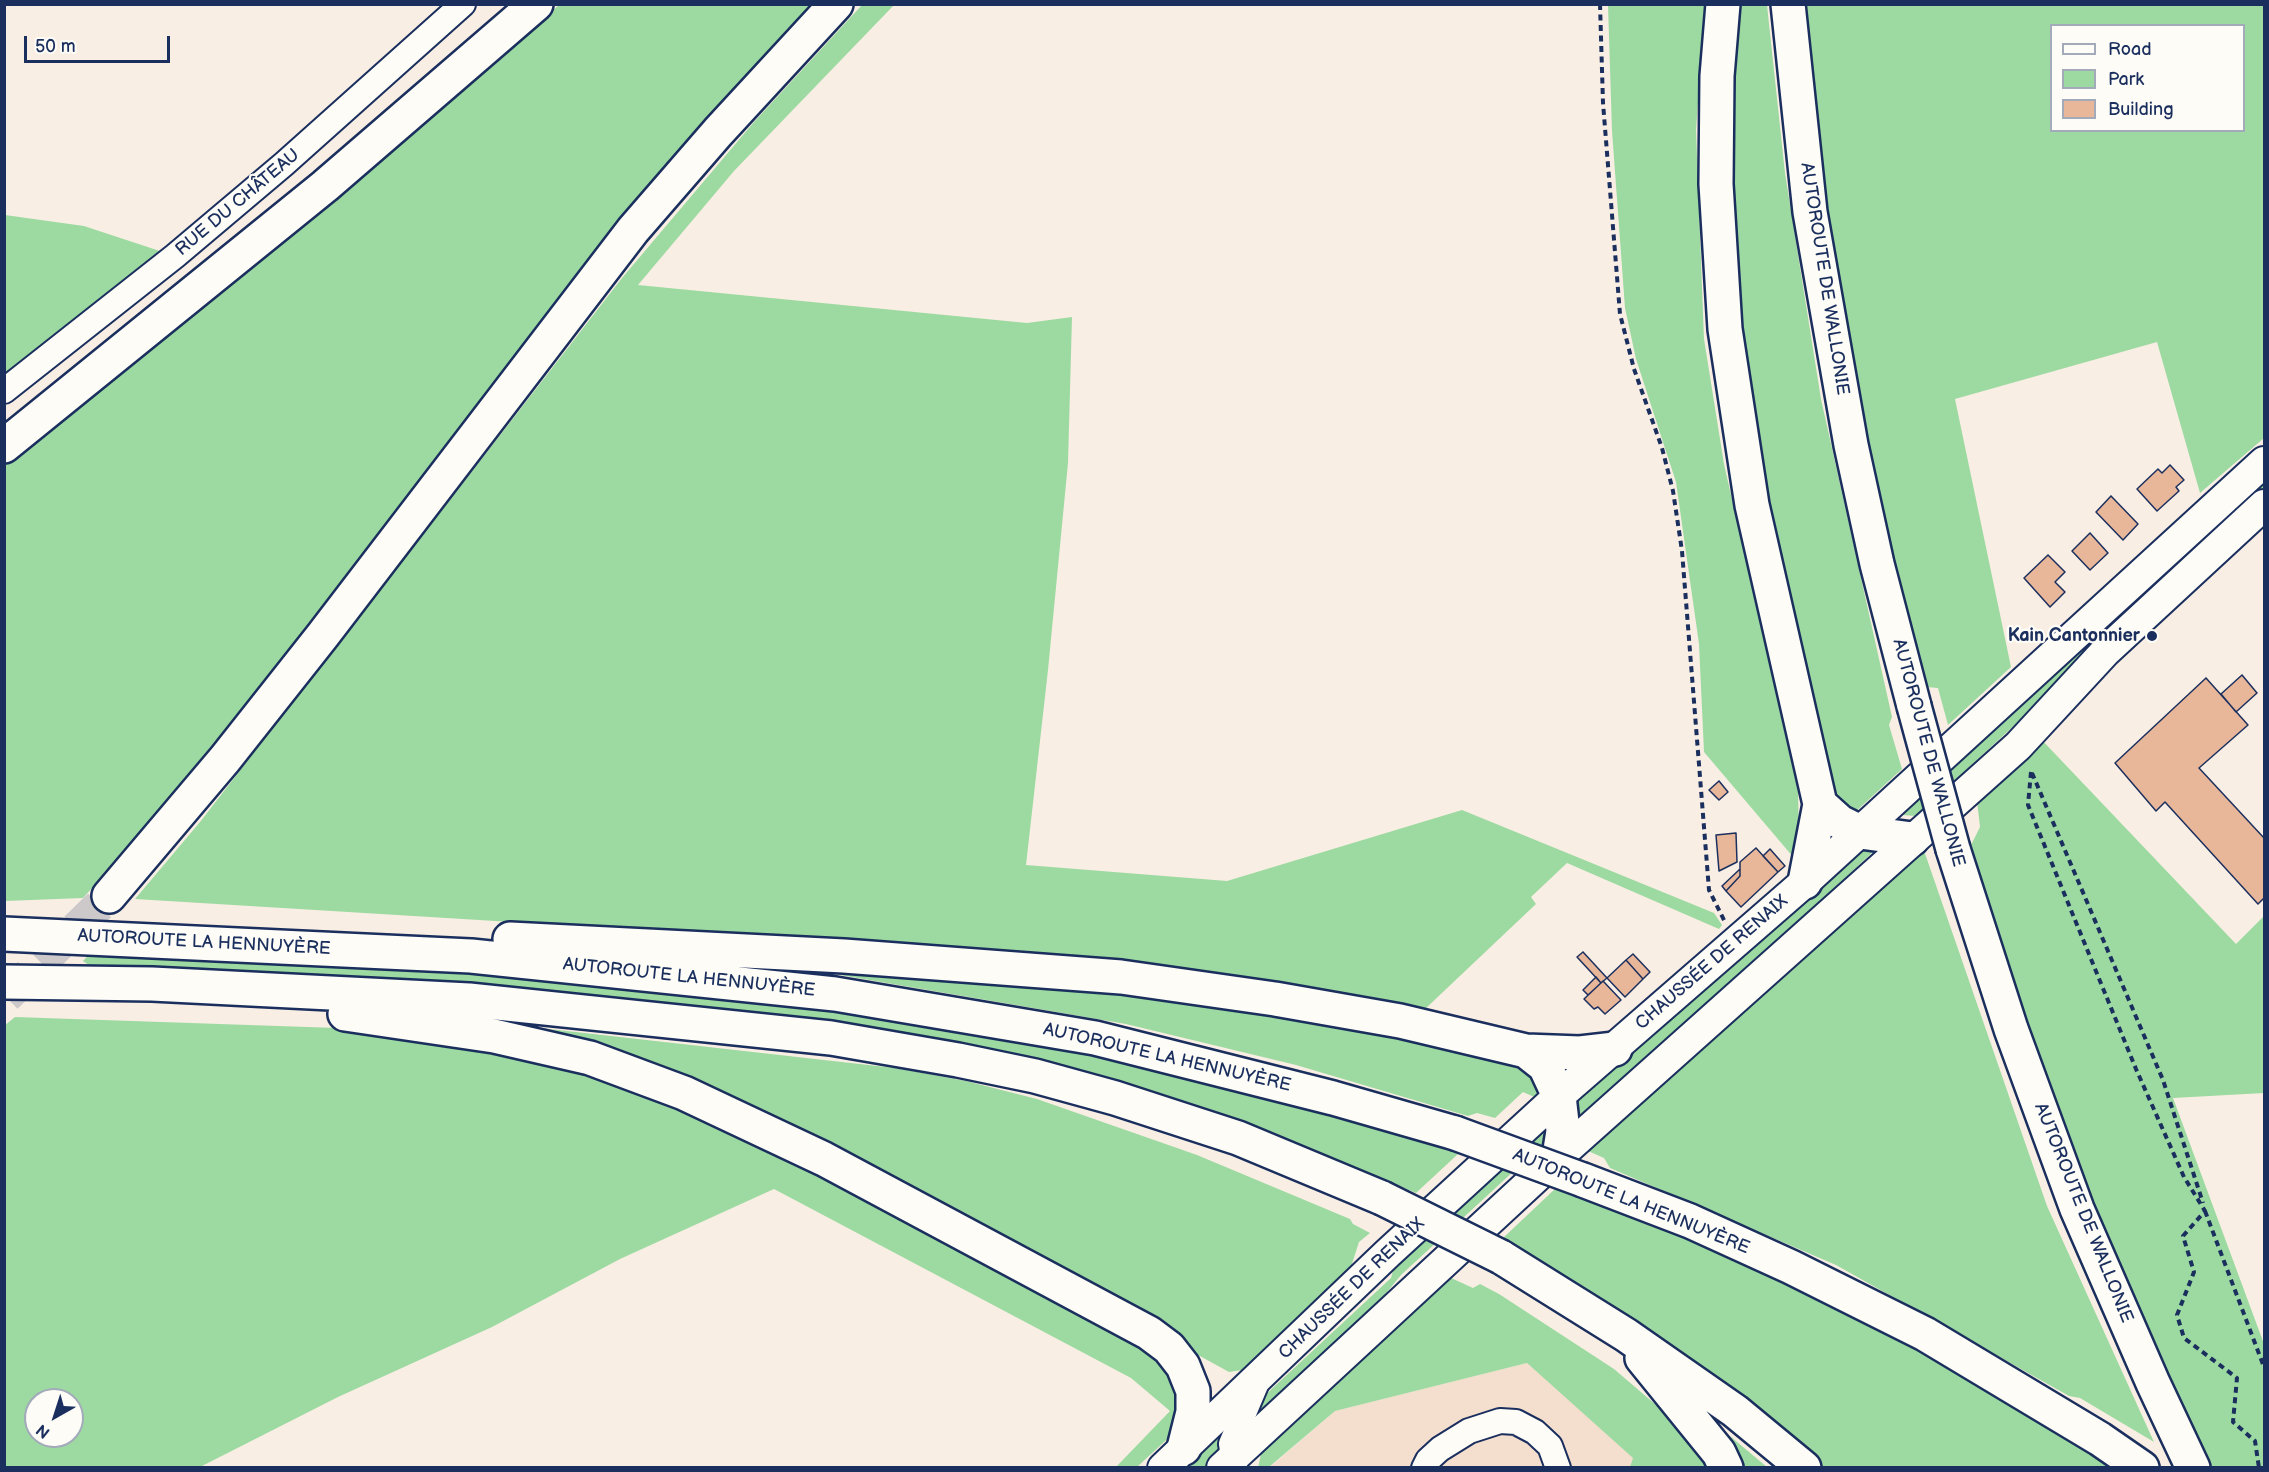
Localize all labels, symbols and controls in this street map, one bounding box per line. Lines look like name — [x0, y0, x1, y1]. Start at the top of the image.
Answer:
scale bar — [27, 24, 172, 62]
legend — [2050, 24, 2245, 132]
text: 50 m — [35, 36, 76, 57]
text: Road — [2108, 39, 2152, 60]
text: Park — [2108, 69, 2144, 90]
text: Building — [2108, 99, 2174, 120]
street label: RUE DU CHÂTEAU — [172, 145, 304, 261]
street label: AUTOROUTE DE WALLONIE — [1795, 161, 1853, 397]
place label: Kain Cantonnier — [2008, 625, 2140, 647]
marker: Kain Cantonnier — [2145, 629, 2159, 643]
street label: AUTOROUTE DE WALLONIE — [1887, 637, 1969, 869]
street label: CHAUSSÉE DE RENAIX — [1632, 891, 1792, 1035]
street label: AUTOROUTE LA HENNUYÈRE — [77, 926, 331, 960]
street label: AUTOROUTE LA HENNUYÈRE — [562, 954, 816, 1002]
street label: AUTOROUTE LA HENNUYÈRE — [1041, 1019, 1293, 1097]
street label: AUTOROUTE DE WALLONIE — [2029, 1100, 2137, 1326]
street label: AUTOROUTE LA HENNUYÈRE — [1509, 1145, 1753, 1259]
street label: CHAUSSÉE DE RENAIX — [1275, 1214, 1429, 1364]
north arrow — [24, 1388, 84, 1448]
text: N — [33, 1420, 54, 1442]

